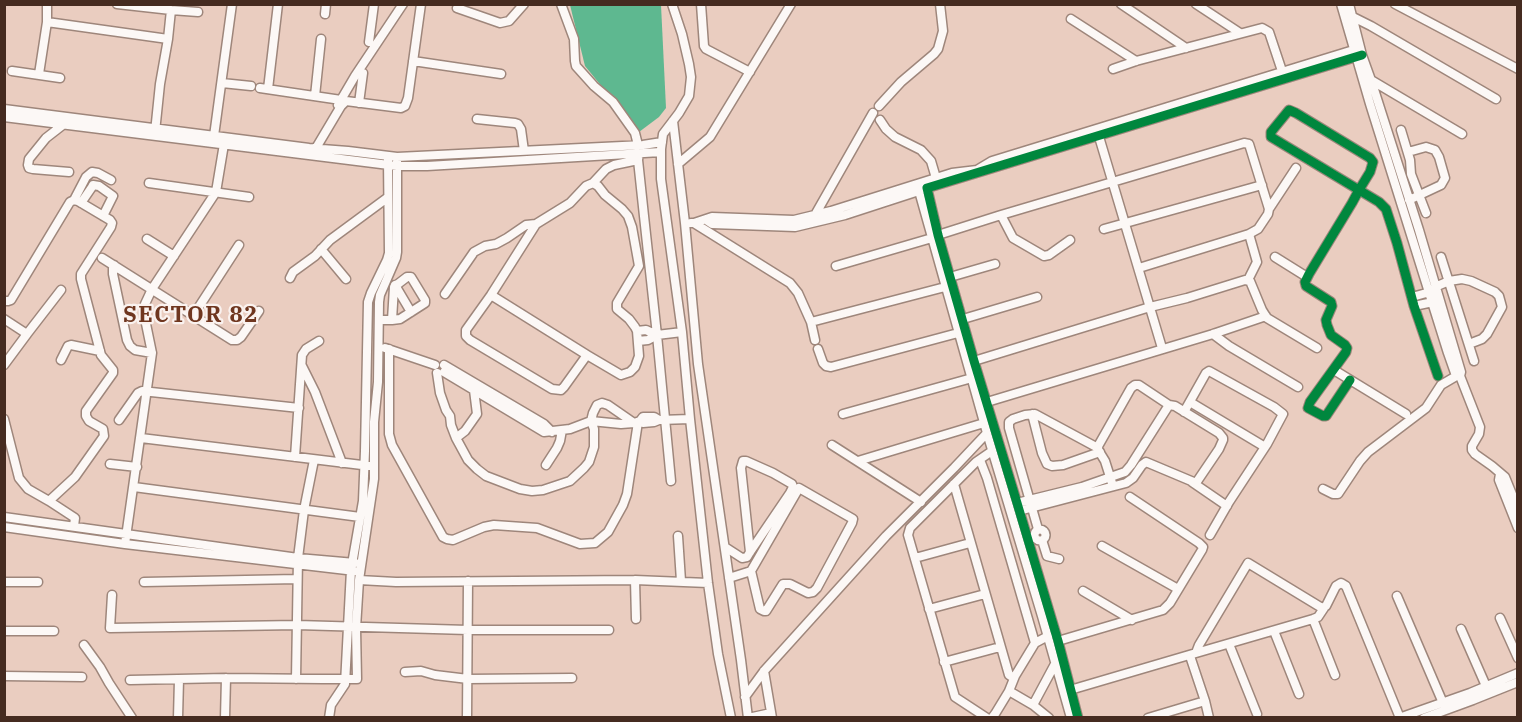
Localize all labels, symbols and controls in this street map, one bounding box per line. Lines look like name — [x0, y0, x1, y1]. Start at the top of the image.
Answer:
district label: SECTOR 82 — [123, 303, 259, 329]

